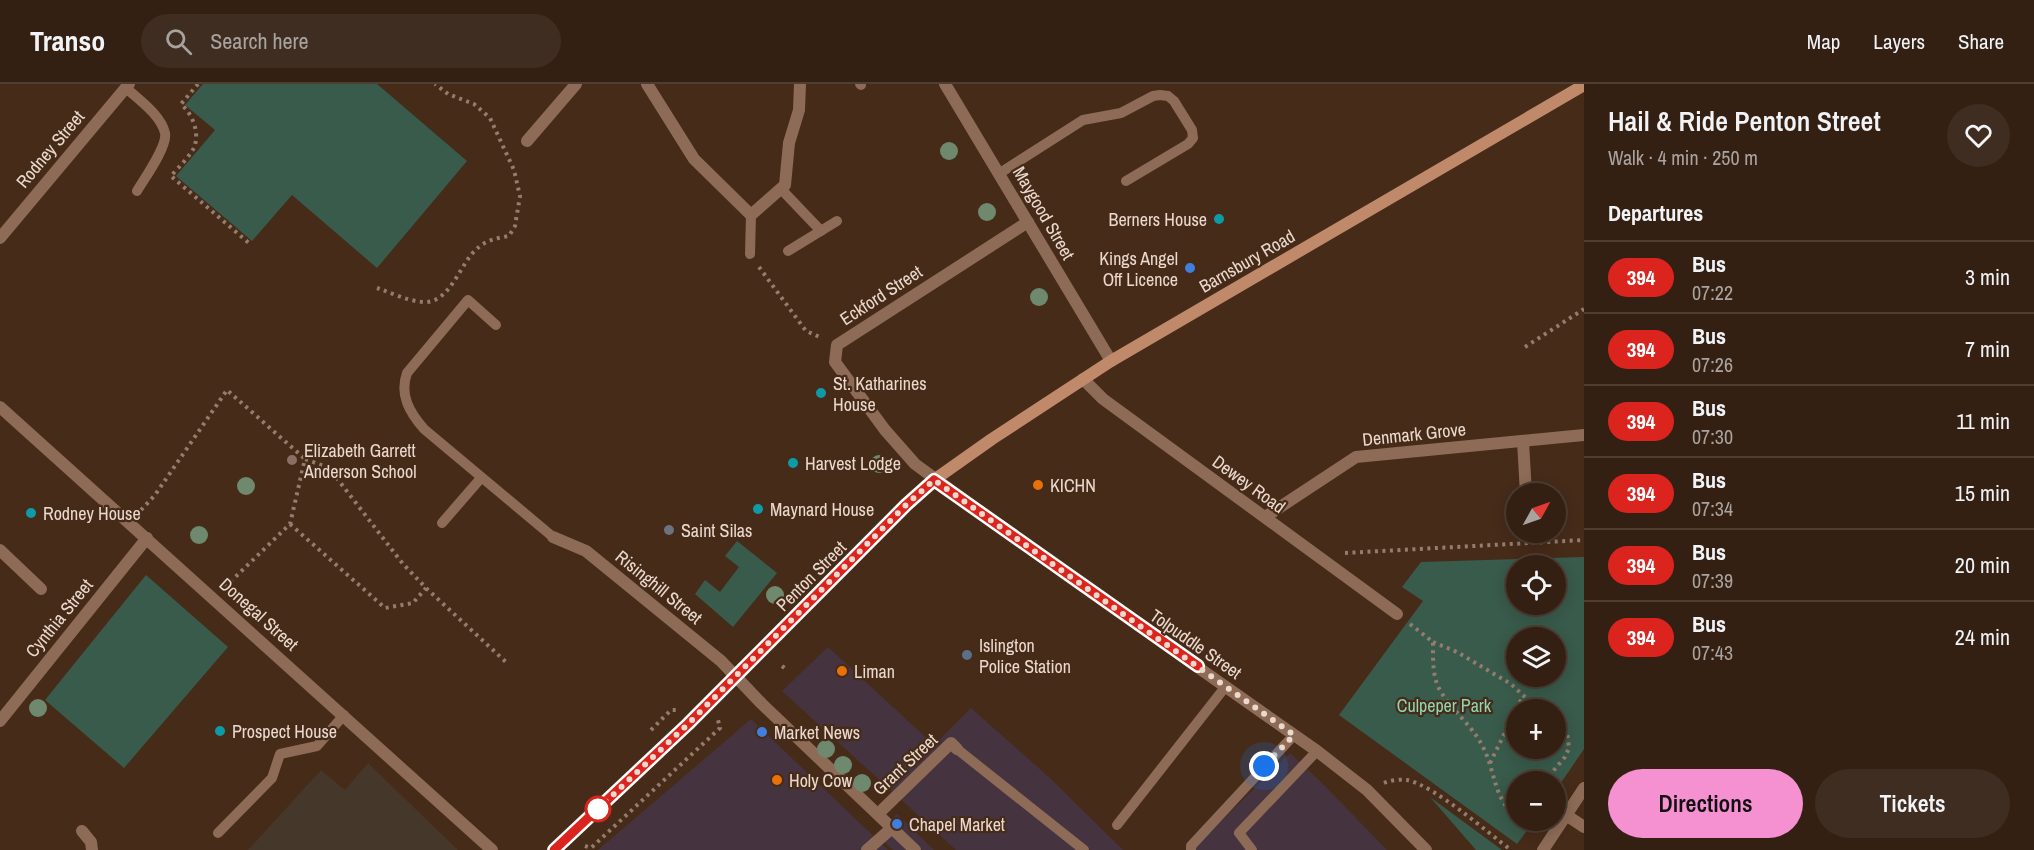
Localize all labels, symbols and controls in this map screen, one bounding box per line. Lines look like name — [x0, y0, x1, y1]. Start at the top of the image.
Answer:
search box — [141, 14, 561, 68]
text: Transo — [30, 22, 105, 60]
icon: search — [162, 25, 195, 58]
text: Search here — [210, 26, 309, 56]
text: Map — [1807, 27, 1840, 56]
text: Layers — [1873, 27, 1925, 56]
text: Share — [1958, 27, 2004, 56]
text: Hail & Ride Penton Street — [1608, 102, 1881, 140]
button: heart — [1947, 104, 2010, 167]
street label: Rodney Street — [10, 105, 90, 193]
text: Walk · 4 min · 250 m — [1608, 144, 1758, 171]
street label: Maygood Street — [1007, 162, 1081, 264]
text: Departures — [1608, 198, 1703, 228]
place label: Berners House — [1109, 207, 1207, 232]
marker: Berners House — [1212, 212, 1226, 226]
street label: Barnsbury Road — [1195, 224, 1299, 298]
place label: Kings Angel Off Licence — [1099, 246, 1178, 292]
text: Bus — [1692, 249, 1726, 279]
street label: Eckford Street — [835, 259, 927, 331]
marker: Kings Angel Off Licence — [1183, 261, 1197, 275]
text: 3 min — [1965, 262, 2010, 292]
text: 394 — [1627, 263, 1655, 292]
text: 07:22 — [1692, 279, 1733, 306]
text: Bus — [1692, 321, 1726, 351]
text: 7 min — [1965, 334, 2010, 364]
text: 394 — [1627, 335, 1655, 364]
text: 07:26 — [1692, 351, 1733, 378]
place label: St. Katharines House — [833, 371, 927, 417]
marker: St. Katharines House — [814, 386, 828, 400]
text: Bus — [1692, 393, 1726, 423]
text: 11 min — [1956, 406, 2010, 436]
text: 394 — [1627, 407, 1655, 436]
street label: Denmark Grove — [1361, 416, 1467, 452]
text: 07:30 — [1692, 423, 1733, 450]
place label: Elizabeth Garrett Anderson School — [303, 438, 416, 484]
street label: Dewey Road — [1207, 449, 1291, 519]
place label: Harvest Lodge — [805, 451, 901, 476]
marker: Elizabeth Garrett Anderson School — [285, 453, 299, 467]
marker: Harvest Lodge — [786, 456, 800, 470]
text: Bus — [1692, 465, 1726, 495]
place label: KICHN — [1050, 473, 1096, 498]
marker: KICHN — [1031, 478, 1045, 492]
text: 15 min — [1955, 478, 2010, 508]
text: 394 — [1627, 479, 1655, 508]
north arrow — [1506, 483, 1566, 543]
map controls — [1506, 483, 1566, 831]
text: 07:34 — [1692, 495, 1733, 522]
place label: Maynard House — [770, 497, 874, 522]
place label: Rodney House — [43, 501, 141, 526]
marker: Maynard House — [751, 502, 765, 516]
marker: Rodney House — [24, 506, 38, 520]
place label: Saint Silas — [681, 518, 752, 543]
marker: Saint Silas — [662, 523, 676, 537]
street label: Penton Street — [770, 535, 852, 617]
text: Bus — [1692, 537, 1726, 567]
street label: Risinghill Street — [610, 544, 708, 630]
text: 20 min — [1955, 550, 2010, 580]
text: 394 — [1627, 551, 1655, 580]
button: locate — [1506, 555, 1566, 615]
text: 07:39 — [1692, 567, 1733, 594]
street label: Donegal Street — [214, 572, 304, 656]
street label: Cynthia Street — [20, 573, 98, 663]
street label: Tolpuddle Street — [1145, 603, 1247, 685]
text: Bus — [1692, 609, 1726, 639]
text: 24 min — [1955, 622, 2010, 652]
text: 394 — [1627, 623, 1655, 652]
button: layers — [1506, 627, 1566, 687]
place label: Islington Police Station — [979, 633, 1071, 679]
text: 07:43 — [1692, 639, 1733, 666]
marker: Islington Police Station — [960, 648, 974, 662]
place label: Liman — [854, 659, 895, 684]
marker: Liman — [835, 664, 849, 678]
park label: Culpeper Park — [1397, 693, 1492, 718]
button: + — [1506, 699, 1566, 759]
place label: Prospect House — [232, 719, 337, 744]
place label: Market News — [774, 720, 860, 745]
marker: Prospect House — [213, 724, 227, 738]
marker: Market News — [755, 725, 769, 739]
street label: Grant Street — [867, 727, 943, 801]
your location — [1249, 751, 1279, 781]
place label: Holy Cow — [789, 768, 852, 793]
button: Directions — [1608, 769, 1803, 838]
button: Tickets — [1815, 769, 2010, 838]
button: − — [1506, 771, 1566, 831]
marker: Holy Cow — [770, 773, 784, 787]
unlabelled marker — [585, 796, 611, 822]
place label: Chapel Market — [909, 812, 1005, 837]
marker: Chapel Market — [890, 817, 904, 831]

